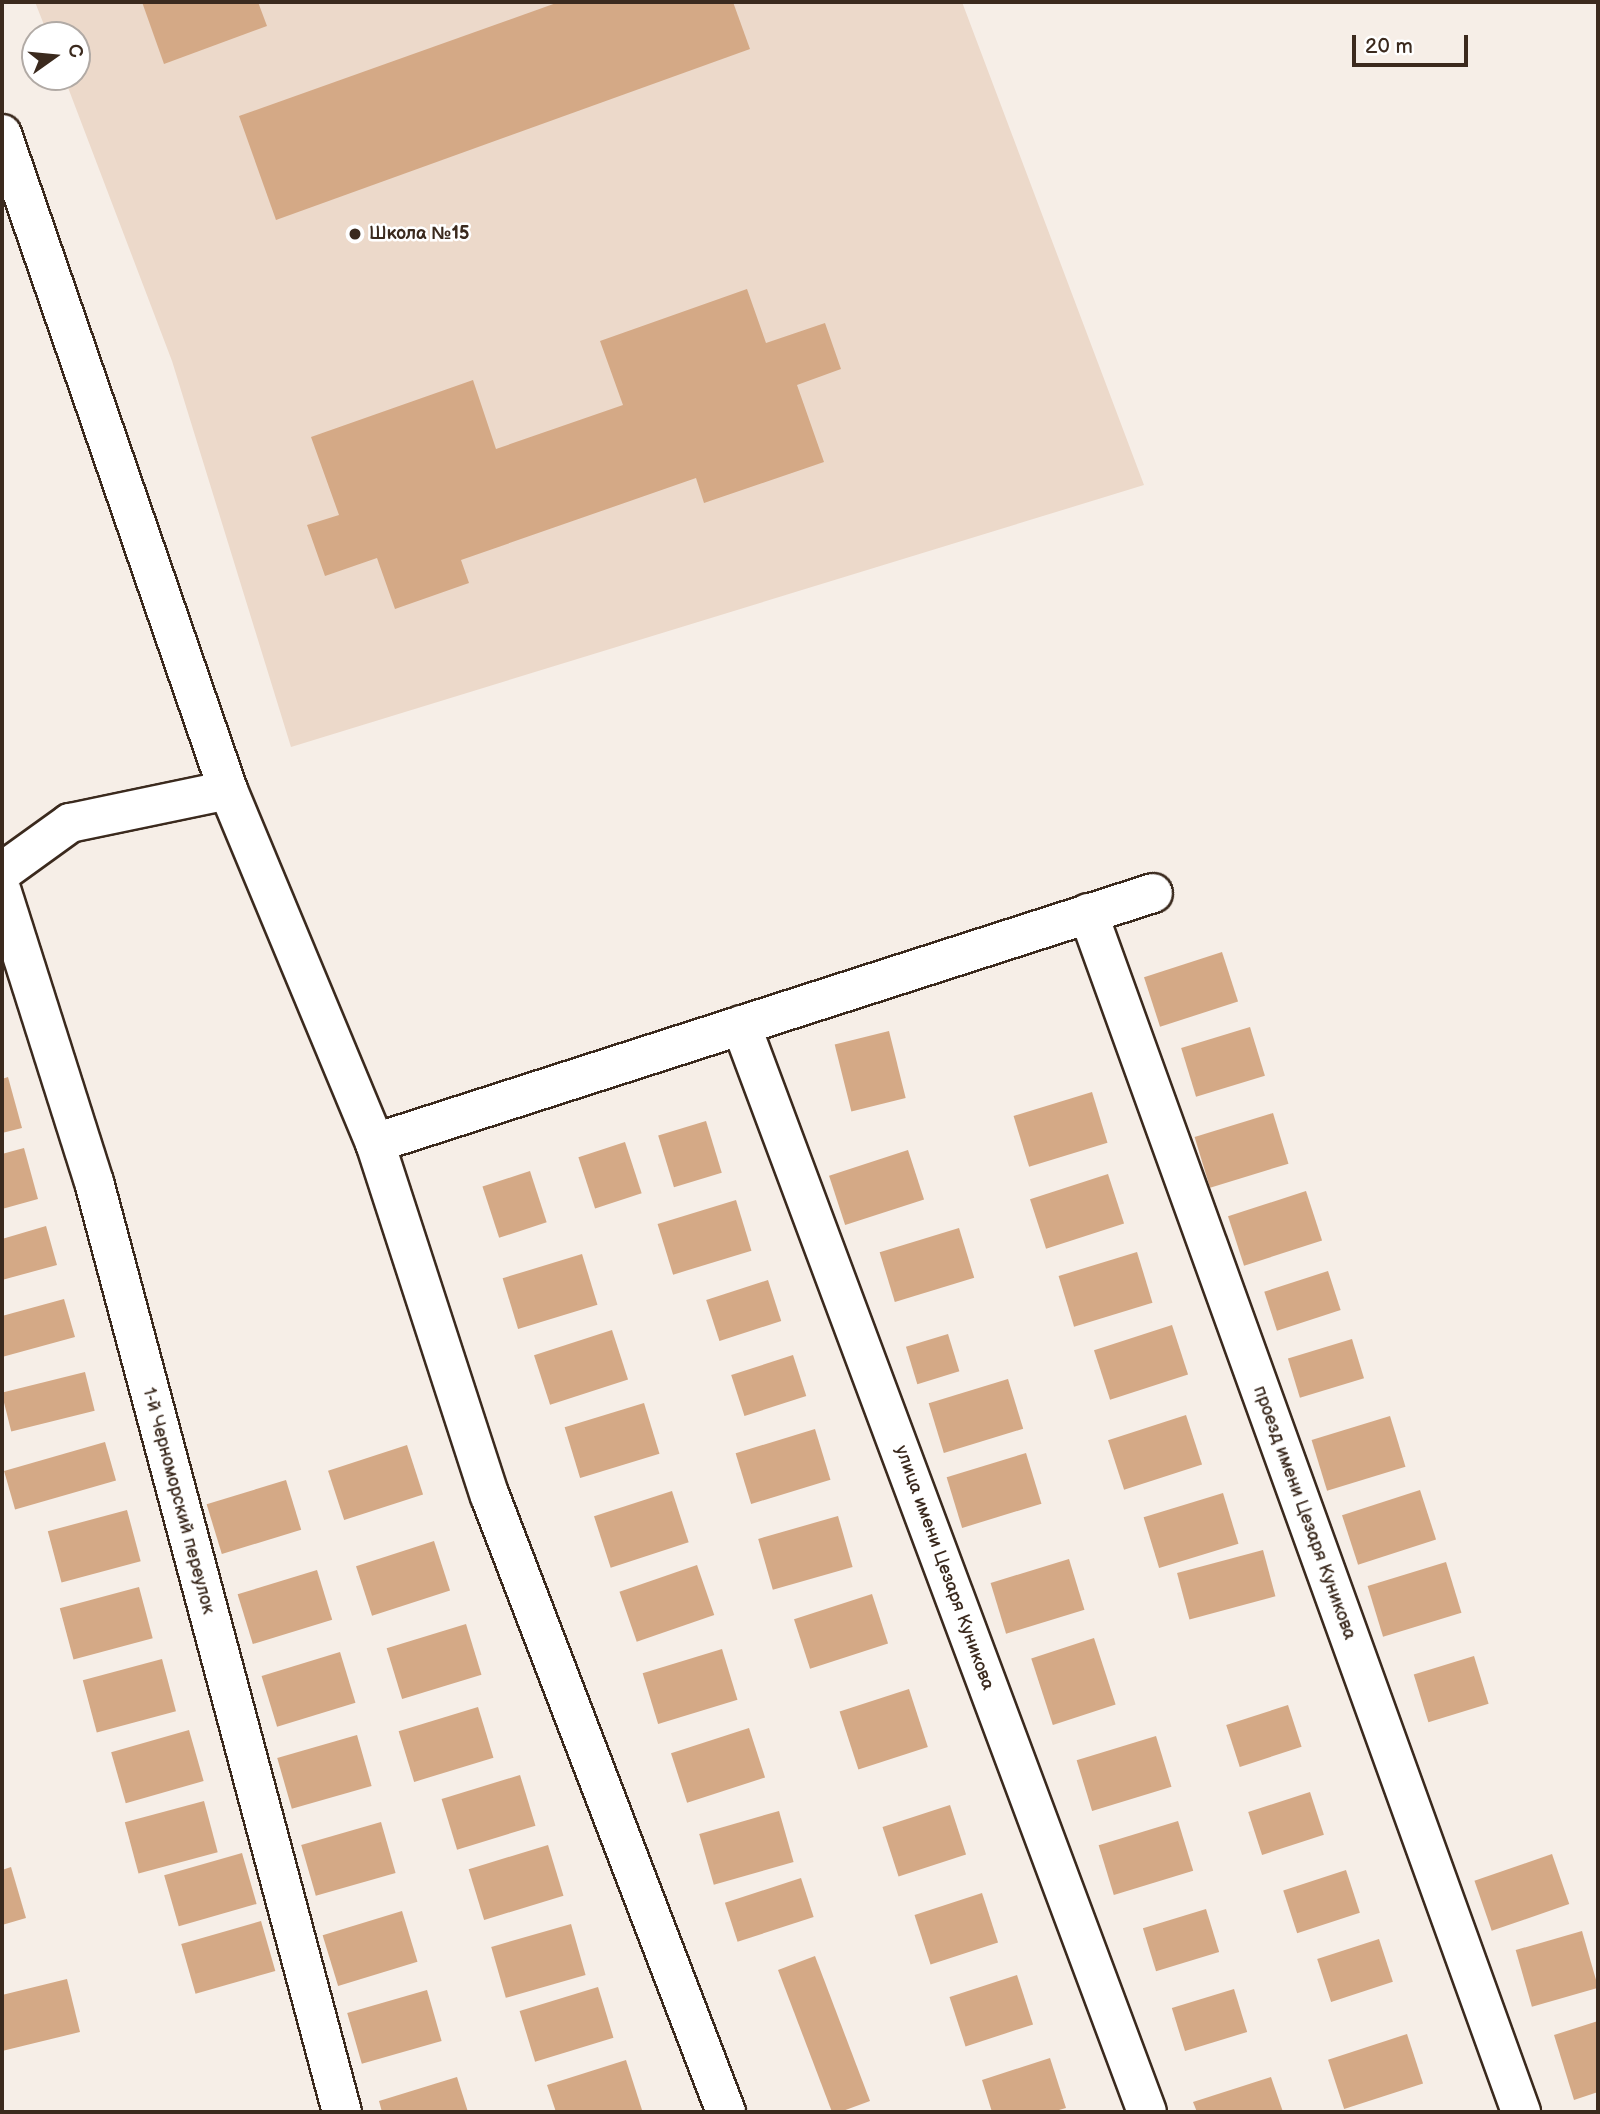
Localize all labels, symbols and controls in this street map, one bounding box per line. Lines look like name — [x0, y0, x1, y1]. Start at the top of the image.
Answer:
north arrow — [21, 21, 91, 91]
scale bar — [1355, 21, 1470, 65]
text: 20 m — [1365, 34, 1413, 59]
text: С — [62, 42, 88, 60]
place label: Школа №15 — [369, 223, 469, 245]
marker: Школа №15 — [347, 226, 363, 242]
street label: проезд имени Цезаря Куникова — [1248, 1383, 1360, 1643]
street label: 1-й Черноморский переулок — [137, 1385, 219, 1617]
street label: улица имени Цезаря Куникова — [890, 1443, 998, 1693]

